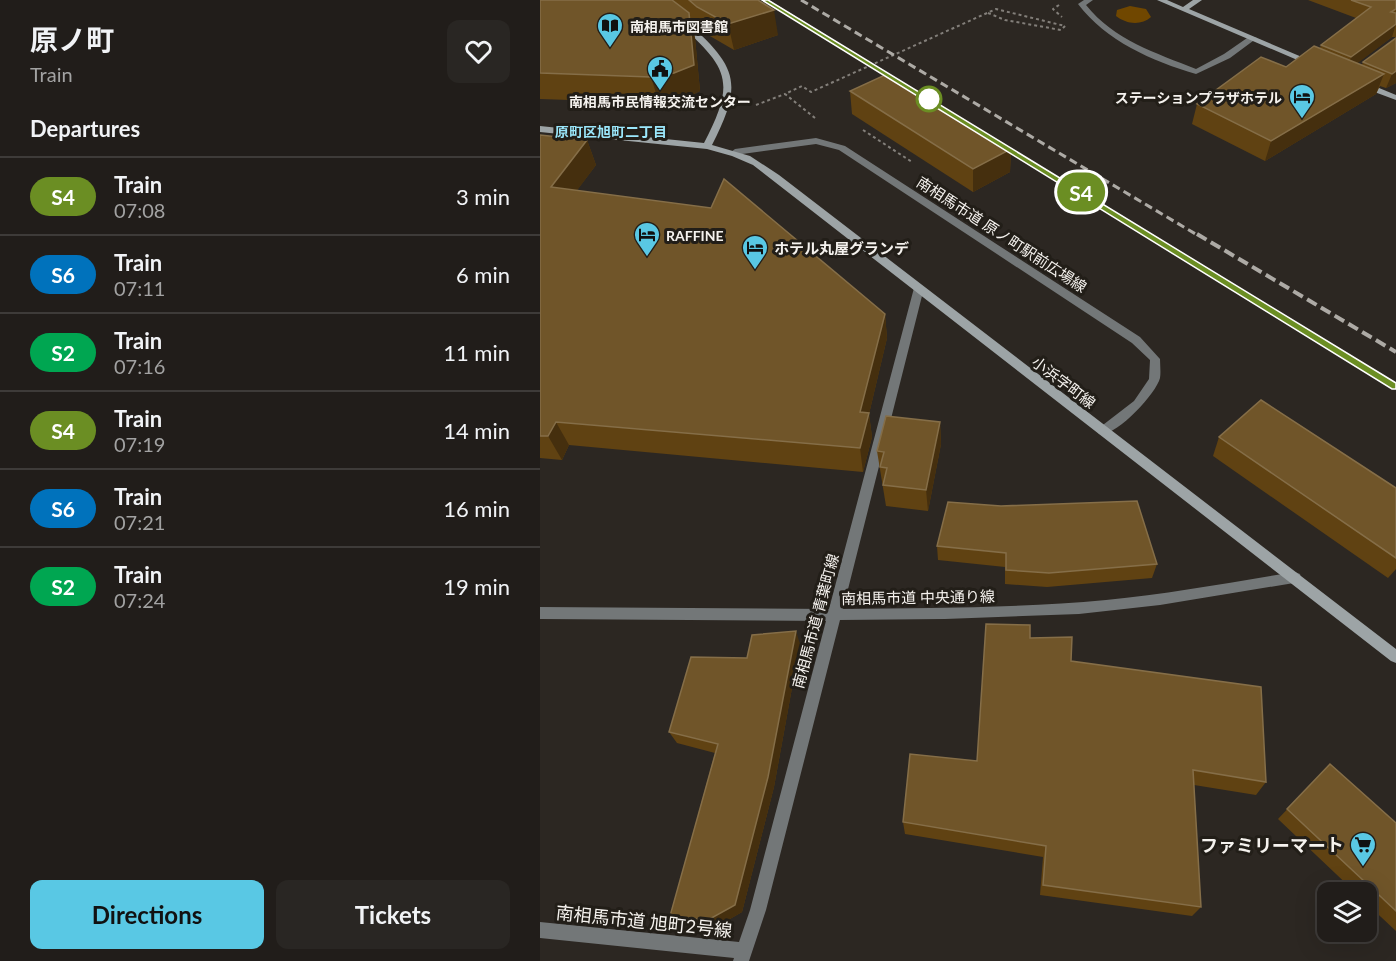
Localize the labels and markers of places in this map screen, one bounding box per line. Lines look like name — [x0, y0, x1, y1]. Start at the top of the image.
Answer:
library icon: 南相馬市図書館 — [595, 11, 625, 49]
place label: 南相馬市図書館 — [630, 18, 728, 35]
public building icon: 南相馬市民情報交流センター — [645, 54, 675, 92]
hotel icon: ステーションプラザホテル — [1287, 82, 1317, 120]
unlabelled marker — [916, 86, 942, 112]
place label: ステーションプラザホテル — [1115, 89, 1282, 106]
place label: 南相馬市民情報交流センター — [569, 93, 751, 110]
hotel icon: RAFFINE — [632, 220, 662, 258]
place label: RAFFINE — [666, 227, 724, 244]
hotel icon: ホテル丸屋グランデ — [740, 233, 770, 271]
place label: ホテル丸屋グランデ — [774, 239, 909, 257]
supermarket icon: ファミリーマート — [1348, 830, 1378, 868]
place label: ファミリーマート — [1200, 834, 1344, 856]

